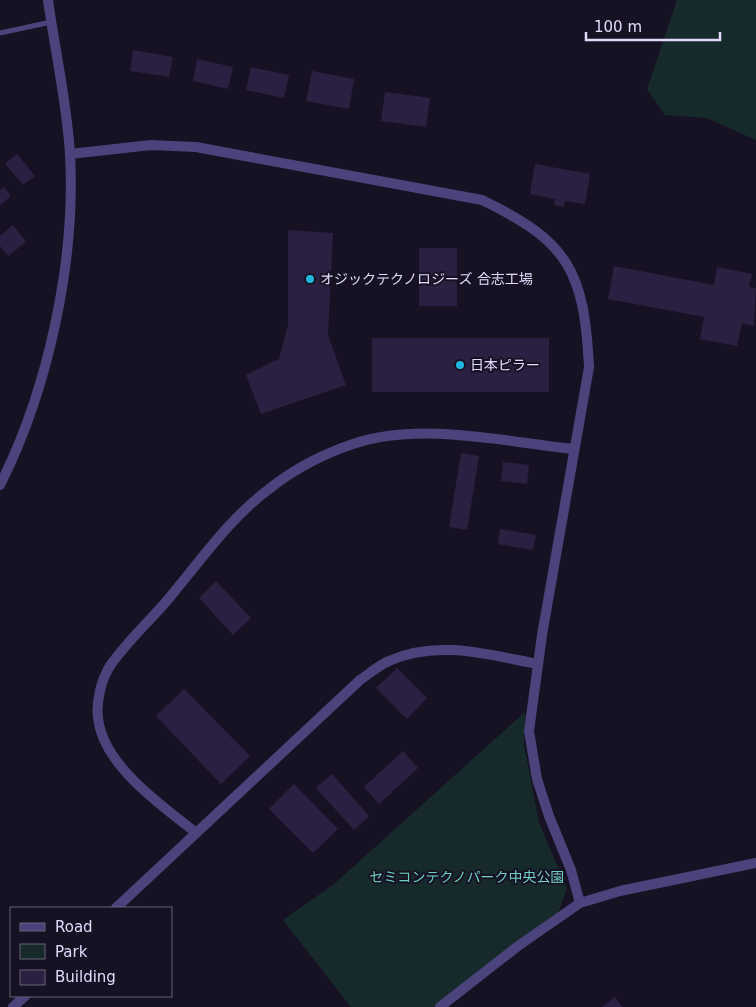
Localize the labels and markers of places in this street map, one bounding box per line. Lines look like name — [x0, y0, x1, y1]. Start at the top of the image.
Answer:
place label: オジックテクノロジーズ 合志工場 — [320, 271, 533, 287]
marker: オジックテクノロジーズ 合志工場 — [304, 273, 316, 285]
place label: 日本ピラー — [470, 357, 540, 373]
marker: 日本ピラー — [454, 359, 466, 371]

